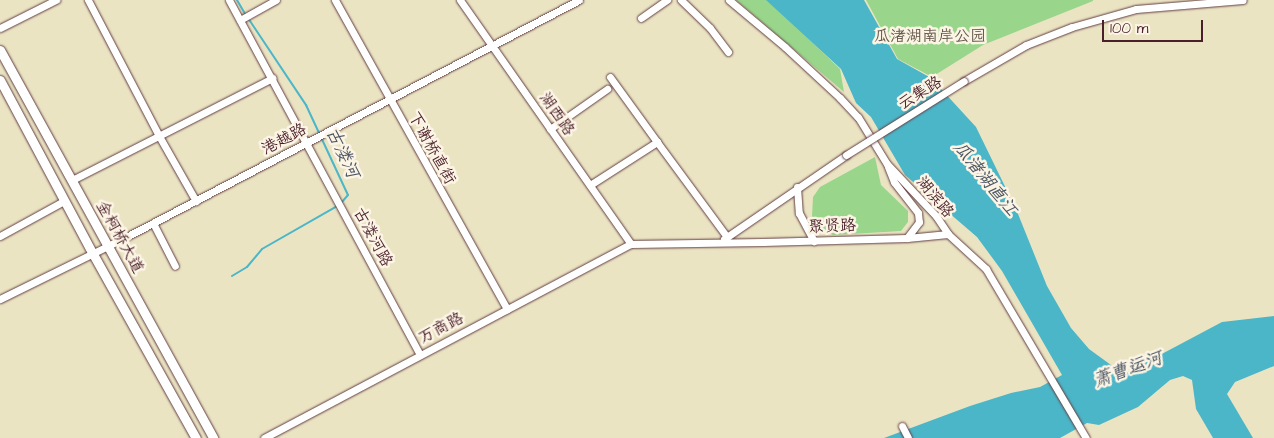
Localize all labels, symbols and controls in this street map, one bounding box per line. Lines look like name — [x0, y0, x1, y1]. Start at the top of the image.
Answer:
scale bar — [1104, 10, 1205, 42]
text: 100 m — [1110, 18, 1149, 39]
park label: 瓜渚湖南岸公园 — [874, 26, 986, 46]
street label: 云集路 — [895, 72, 945, 114]
street label: 湖西路 — [535, 89, 579, 139]
street label: 下谢桥直街 — [404, 108, 460, 188]
street label: 港越路 — [258, 119, 310, 159]
water label: 古溇河 — [321, 124, 363, 182]
water label: 瓜渚湖直江 — [948, 137, 1022, 221]
street label: 湖滨路 — [912, 172, 958, 222]
street label: 金柯桥大道 — [92, 197, 148, 277]
street label: 古溇河路 — [350, 204, 396, 270]
street label: 聚贤路 — [808, 216, 856, 236]
street label: 万商路 — [415, 308, 467, 348]
water label: 萧曹运河 — [1090, 348, 1166, 392]

